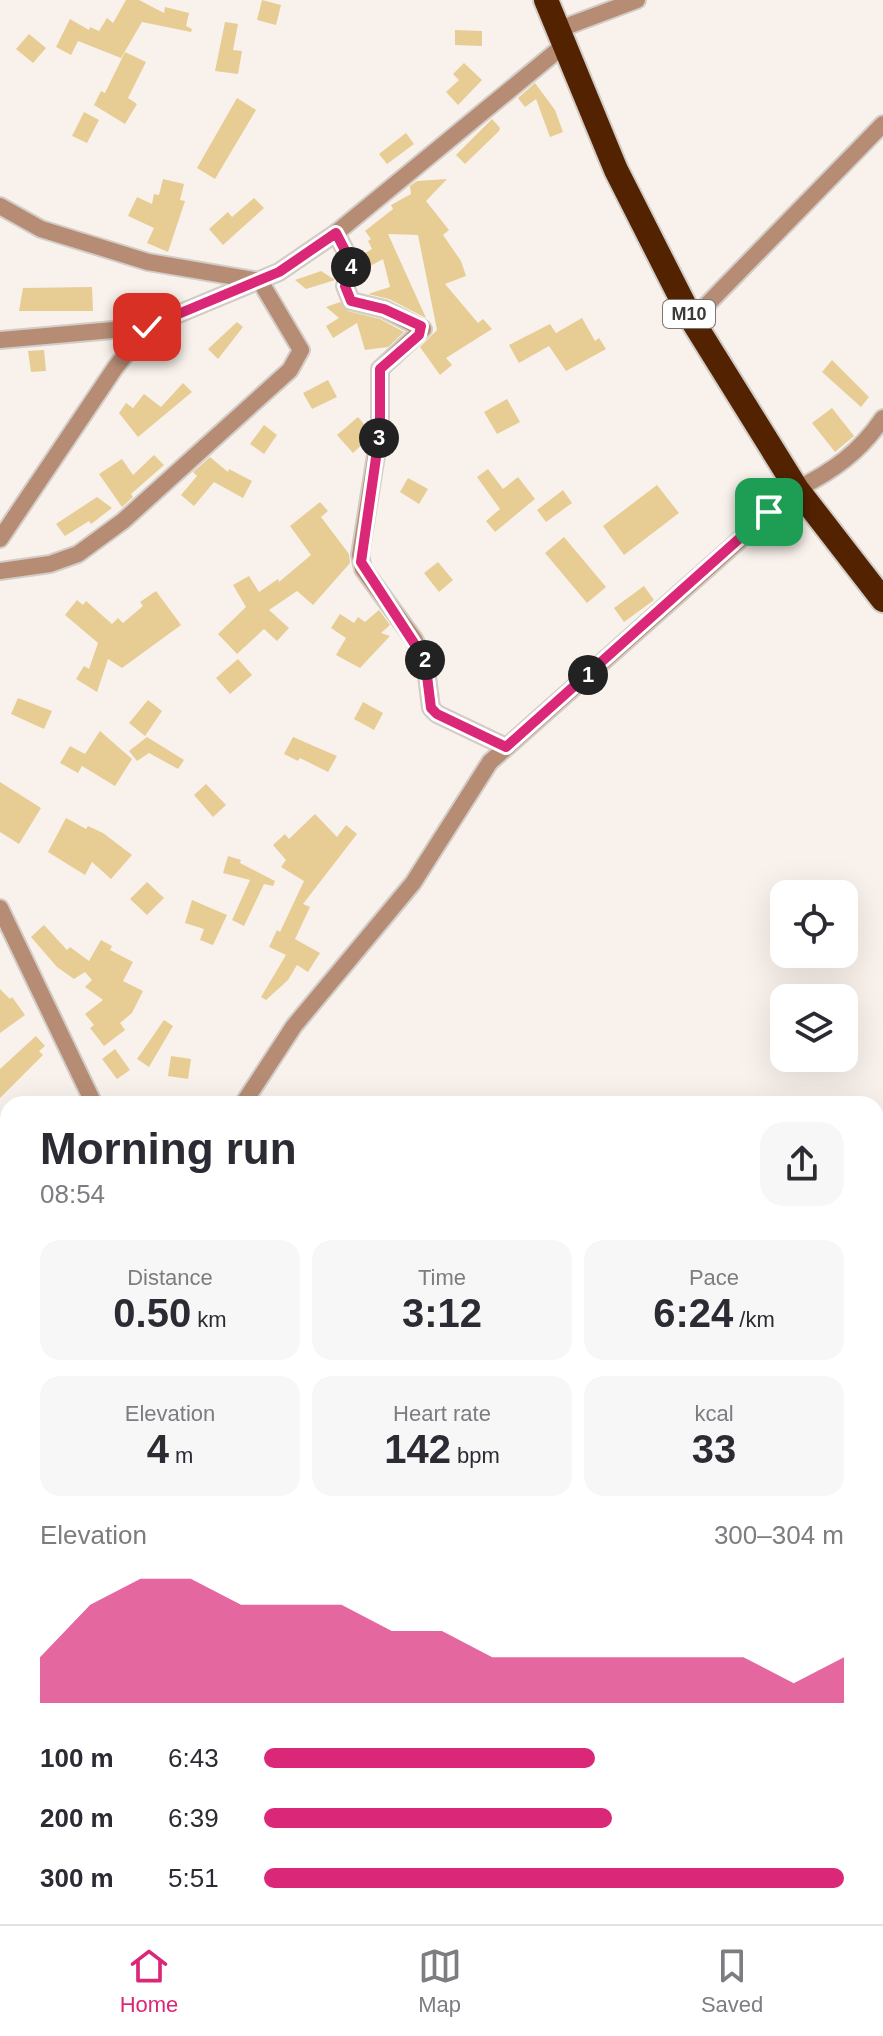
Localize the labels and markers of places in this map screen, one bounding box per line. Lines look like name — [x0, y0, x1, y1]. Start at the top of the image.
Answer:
pin: 4 — [331, 247, 371, 287]
pin — [113, 293, 181, 361]
pin: 3 — [359, 418, 399, 458]
pin — [735, 478, 803, 546]
pin: 2 — [405, 640, 445, 680]
pin: 1 — [568, 655, 608, 695]

